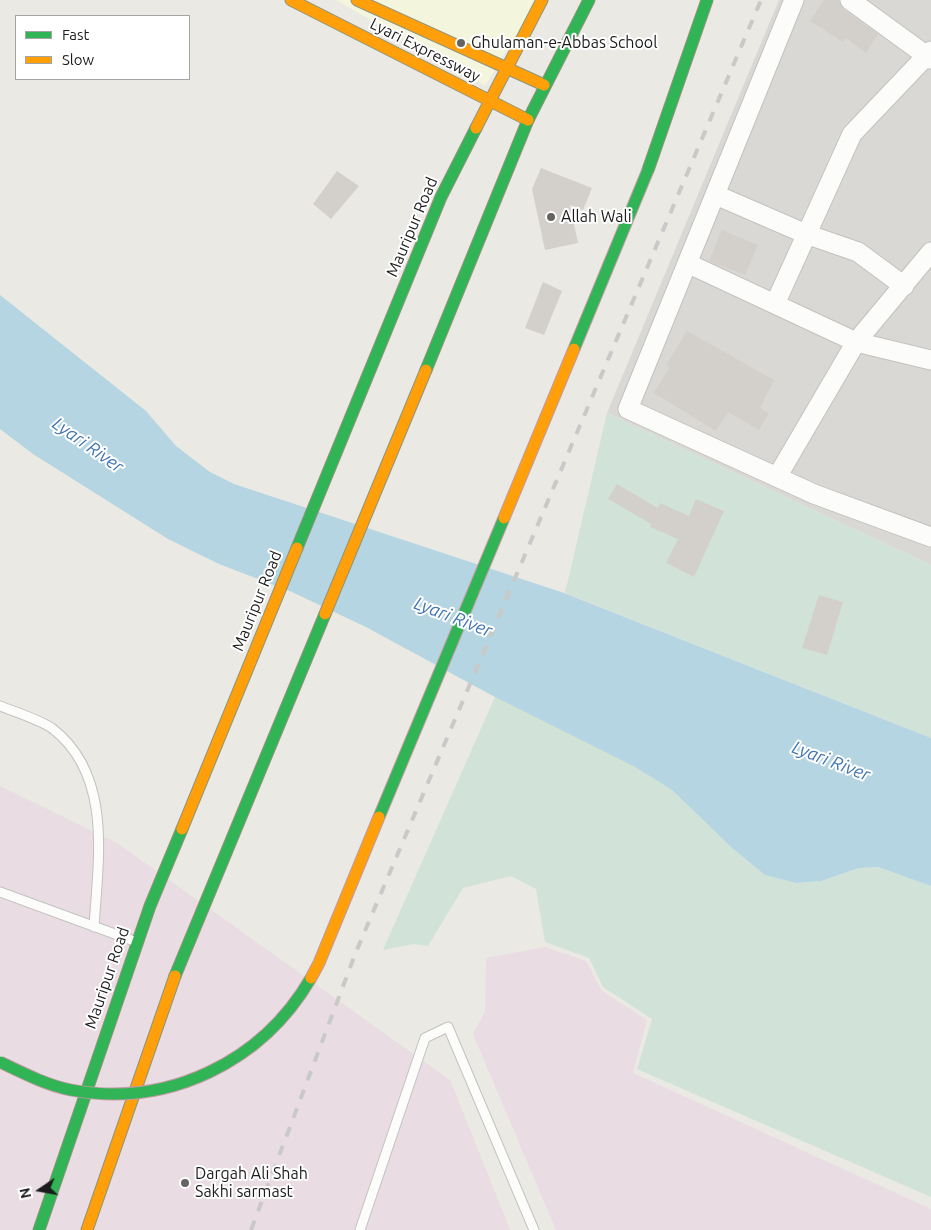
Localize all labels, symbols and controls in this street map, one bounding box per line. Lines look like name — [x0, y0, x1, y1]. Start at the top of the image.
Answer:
street label: Lyari Expressway — [367, 14, 483, 86]
legend — [15, 15, 190, 80]
text: Fast — [62, 26, 89, 43]
place label: Ghulaman-e-Abbas School — [471, 33, 657, 53]
marker: Ghulaman-e-Abbas School — [455, 37, 467, 49]
text: Slow — [62, 51, 94, 68]
street label: Mauripur Road — [382, 174, 442, 280]
place label: Allah Wali — [561, 207, 632, 227]
marker: Allah Wali — [545, 211, 557, 223]
water label: Lyari River — [48, 413, 128, 477]
street label: Mauripur Road — [228, 548, 286, 654]
water label: Lyari River — [411, 592, 495, 642]
water label: Lyari River — [789, 736, 873, 786]
street label: Mauripur Road — [81, 925, 133, 1031]
place label: Dargah Ali Shah Sakhi sarmast — [195, 1164, 308, 1202]
north arrow — [15, 1165, 65, 1215]
marker: Dargah Ali Shah Sakhi sarmast — [179, 1177, 191, 1189]
text: N — [16, 1186, 34, 1200]

